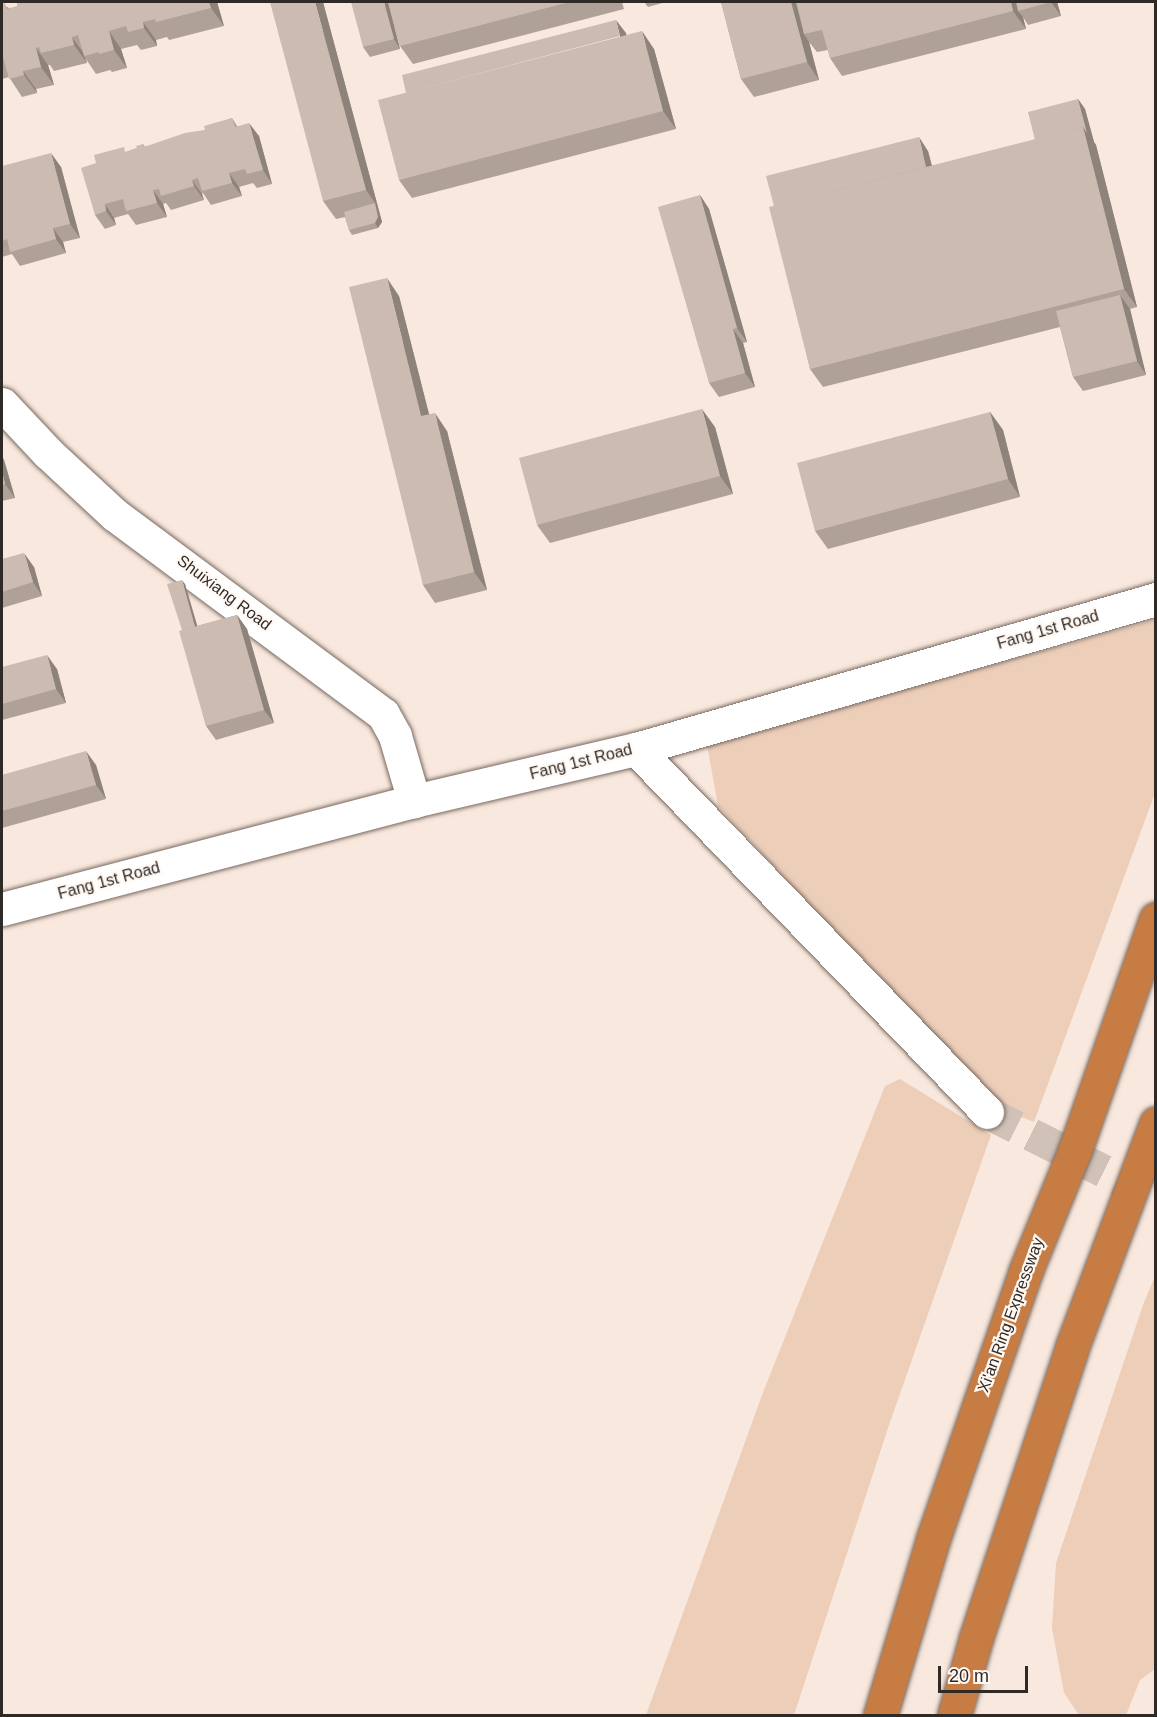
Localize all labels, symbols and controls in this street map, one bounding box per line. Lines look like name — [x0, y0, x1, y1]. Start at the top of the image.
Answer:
street label: Shuixiang Road — [173, 551, 275, 635]
street label: Fang 1st Road — [995, 606, 1101, 654]
street label: Fang 1st Road — [528, 740, 634, 784]
street label: Fang 1st Road — [56, 858, 162, 904]
street label: Xi'an Ring Expressway — [974, 1235, 1048, 1395]
scale bar — [941, 1654, 1031, 1692]
text: 20 m — [949, 1666, 989, 1686]

